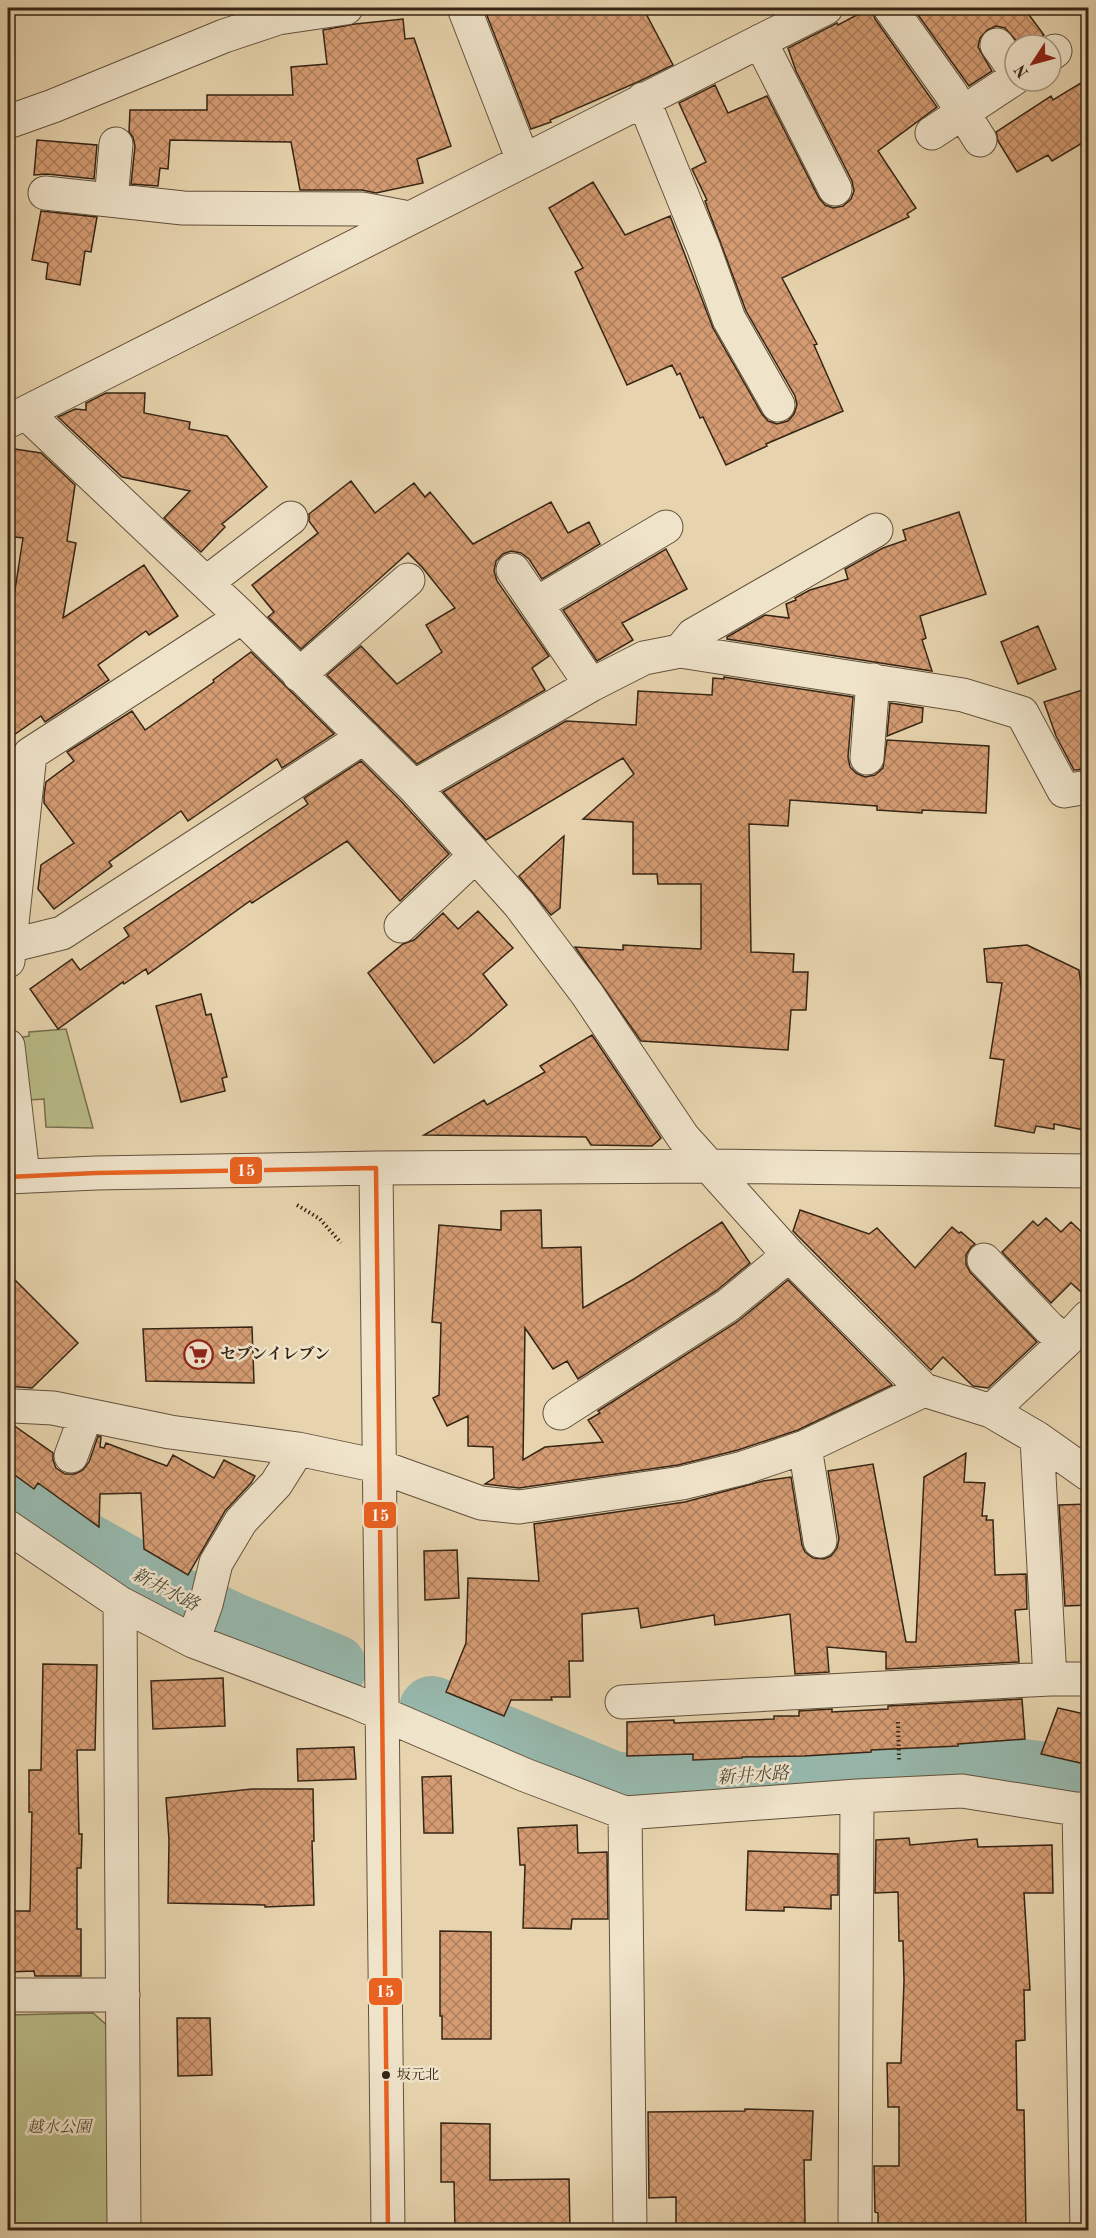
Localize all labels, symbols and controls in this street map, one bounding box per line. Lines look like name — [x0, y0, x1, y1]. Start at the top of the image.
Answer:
north arrow — [1003, 33, 1063, 93]
text: N — [1012, 60, 1033, 80]
line badge: 15 — [229, 1156, 263, 1185]
text: 15 — [237, 1164, 255, 1180]
supermarket icon: セブンイレブン — [183, 1339, 215, 1371]
place label: セブンイレブン — [220, 1345, 330, 1363]
line badge: 15 — [363, 1501, 397, 1529]
text: 15 — [371, 1509, 389, 1525]
water label: 新井水路 — [129, 1564, 204, 1615]
water label: 新井水路 — [716, 1762, 792, 1787]
line badge: 15 — [368, 1977, 403, 2006]
text: 15 — [376, 1985, 394, 2001]
place label: 坂元北 — [397, 2067, 439, 2082]
marker: 坂元北 — [380, 2069, 392, 2081]
park label: 越水公園 — [27, 2118, 94, 2136]

